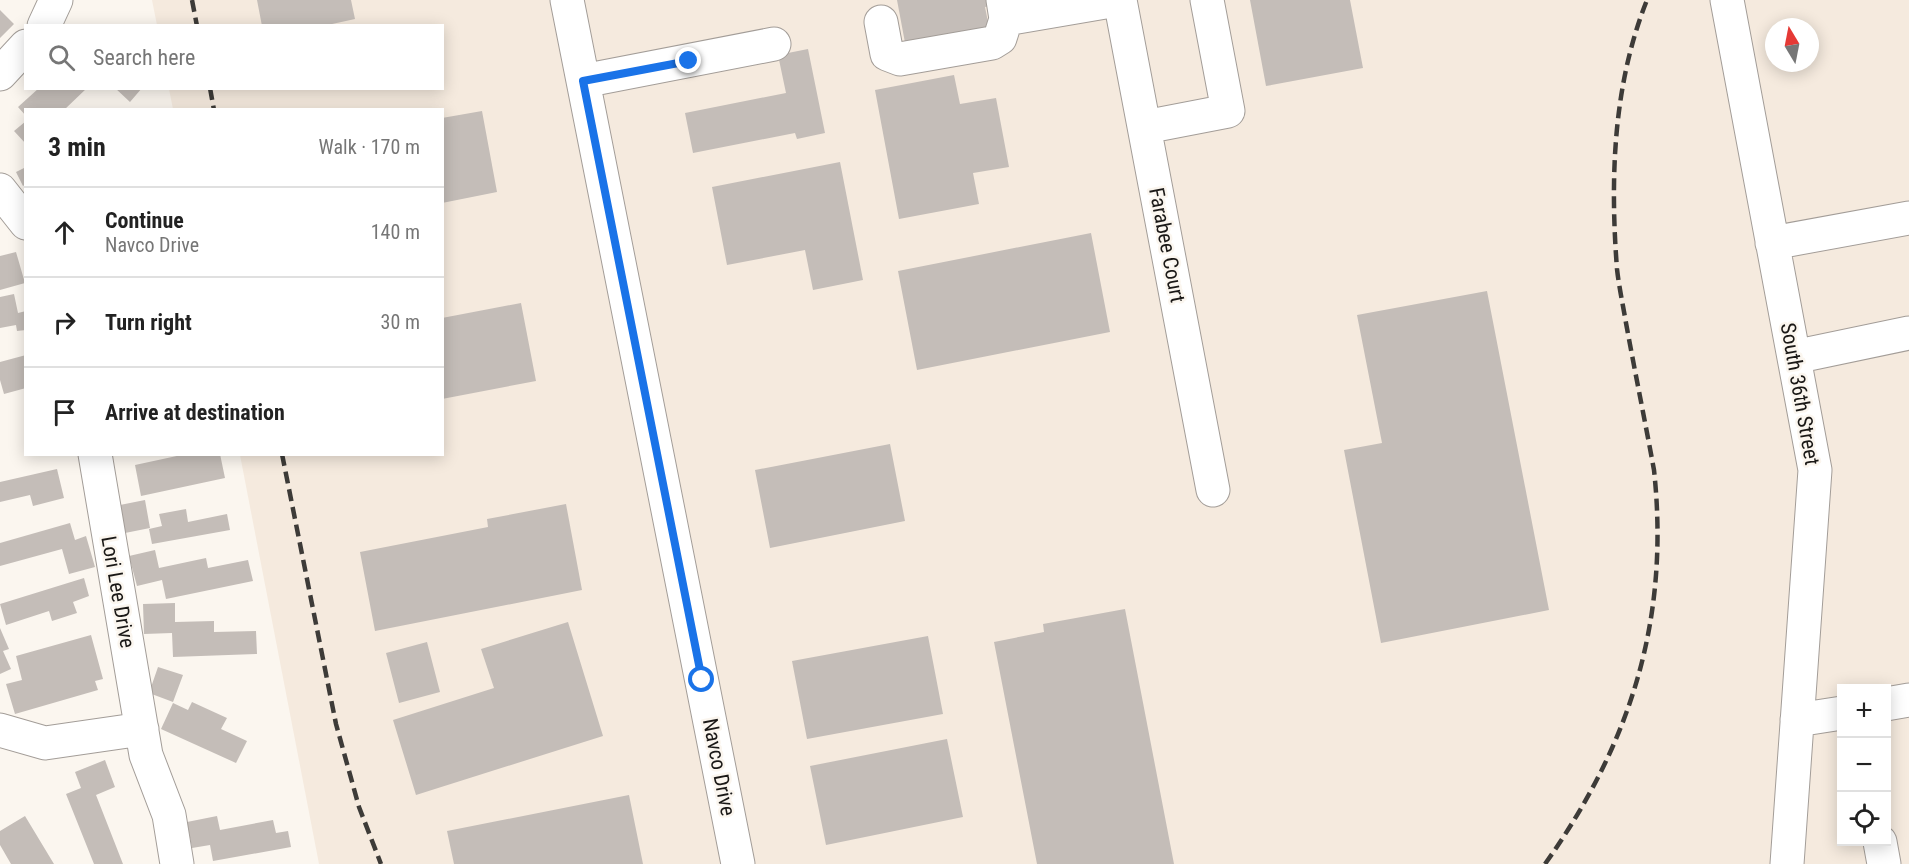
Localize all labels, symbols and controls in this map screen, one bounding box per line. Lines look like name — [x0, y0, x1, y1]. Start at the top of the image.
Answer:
north arrow — [1765, 18, 1819, 72]
search box — [24, 24, 444, 90]
icon: search — [45, 41, 78, 74]
text: Search here — [93, 45, 195, 70]
route end — [675, 47, 701, 73]
text: 3 min — [48, 132, 106, 162]
text: Walk · 170 m — [319, 135, 420, 159]
street label: Farabee Court — [1144, 186, 1190, 304]
text: Continue — [105, 208, 184, 233]
icon: ahead — [48, 216, 81, 249]
text: 140 m — [371, 220, 420, 244]
text: Navco Drive — [105, 233, 199, 257]
icon: right — [48, 306, 81, 339]
text: Turn right — [105, 310, 192, 335]
text: 30 m — [381, 310, 420, 334]
street label: South 36th Street — [1776, 321, 1824, 467]
icon: arrive — [48, 396, 81, 429]
text: Arrive at destination — [105, 400, 285, 425]
street label: Lori Lee Drive — [96, 534, 140, 650]
route start — [688, 666, 714, 692]
map controls — [1837, 684, 1891, 846]
button: + — [1837, 684, 1891, 738]
street label: Navco Drive — [698, 716, 740, 818]
button: − — [1837, 738, 1891, 792]
button: locate — [1837, 792, 1891, 846]

